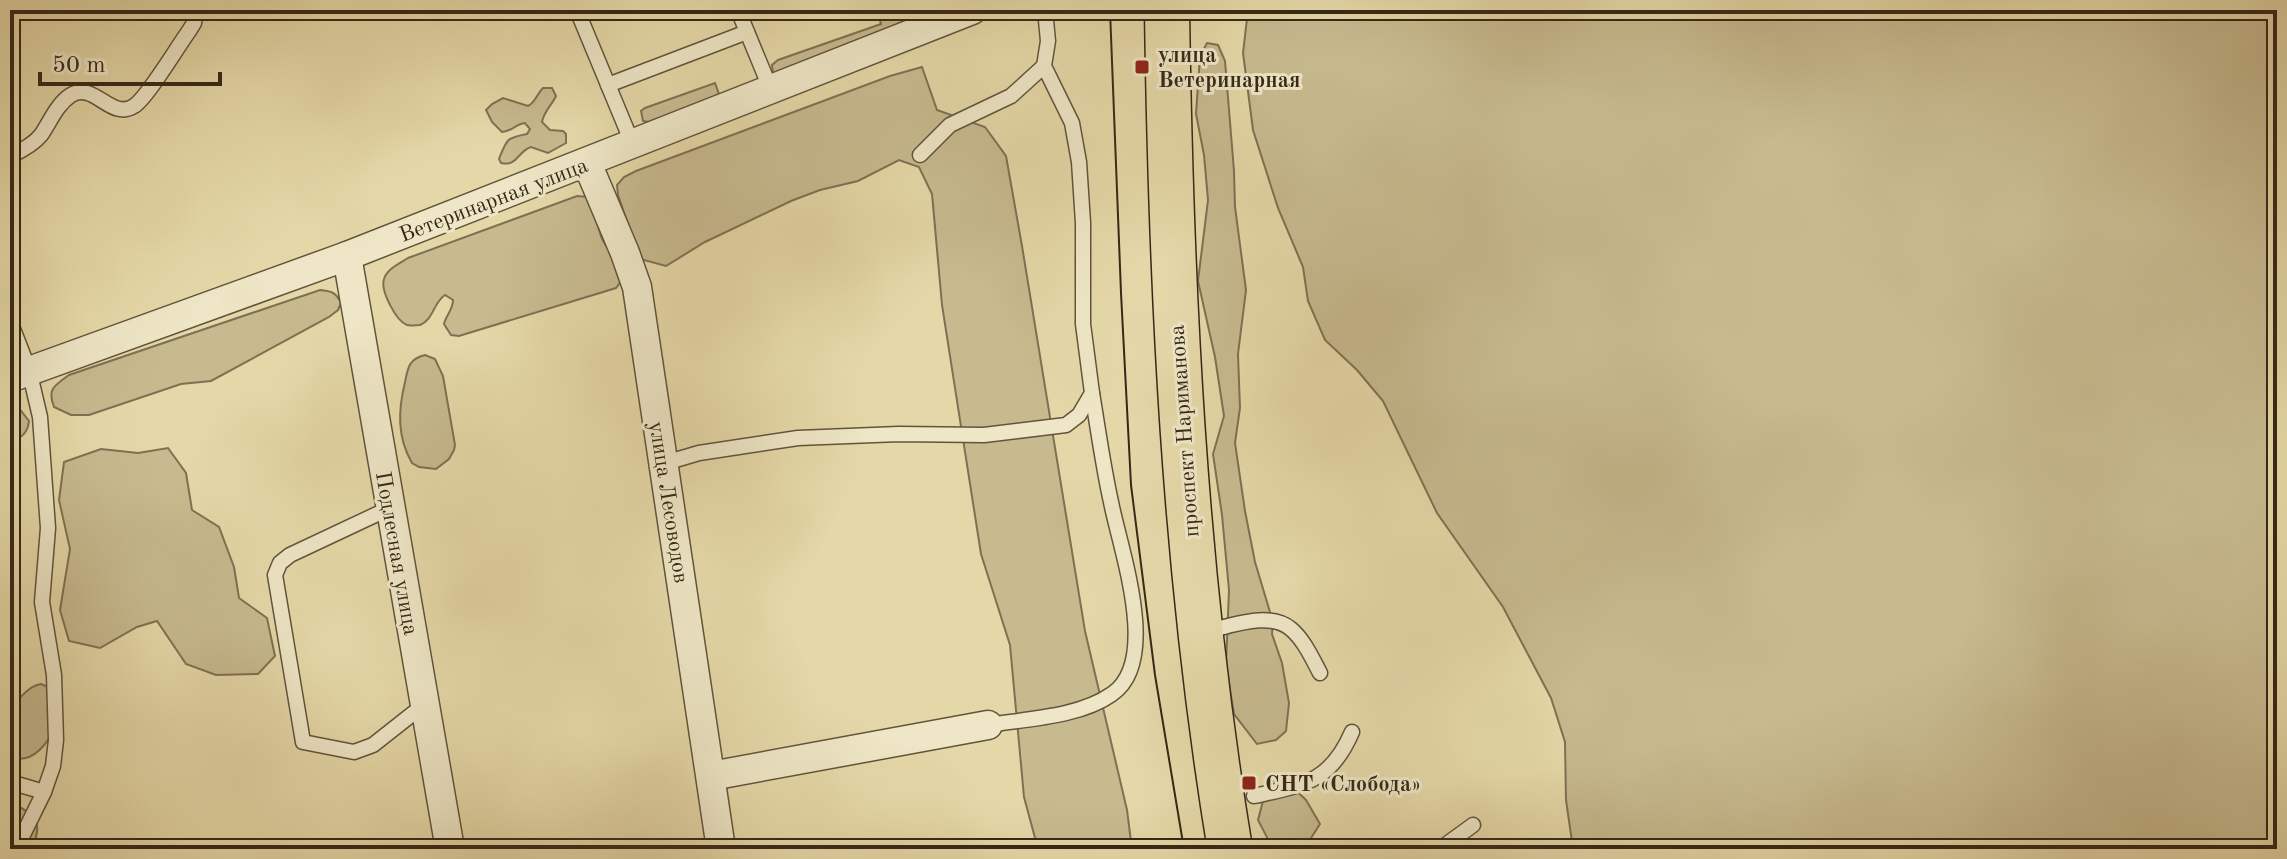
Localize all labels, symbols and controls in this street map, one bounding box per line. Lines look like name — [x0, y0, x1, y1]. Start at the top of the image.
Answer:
scale bar — [40, 36, 220, 86]
place label: улица Ветеринарная — [1158, 45, 1301, 92]
text: 50 m — [52, 54, 106, 78]
marker: улица Ветеринарная — [1133, 58, 1151, 76]
street label: Ветеринарная улица — [396, 155, 591, 247]
street label: проспект Нариманова — [1167, 324, 1203, 538]
street label: улица Лесоводов — [644, 420, 692, 585]
street label: Подлесная улица — [371, 470, 421, 637]
marker: СНТ «Слобода» — [1240, 774, 1258, 792]
place label: СНТ «Слобода» — [1265, 774, 1422, 796]

